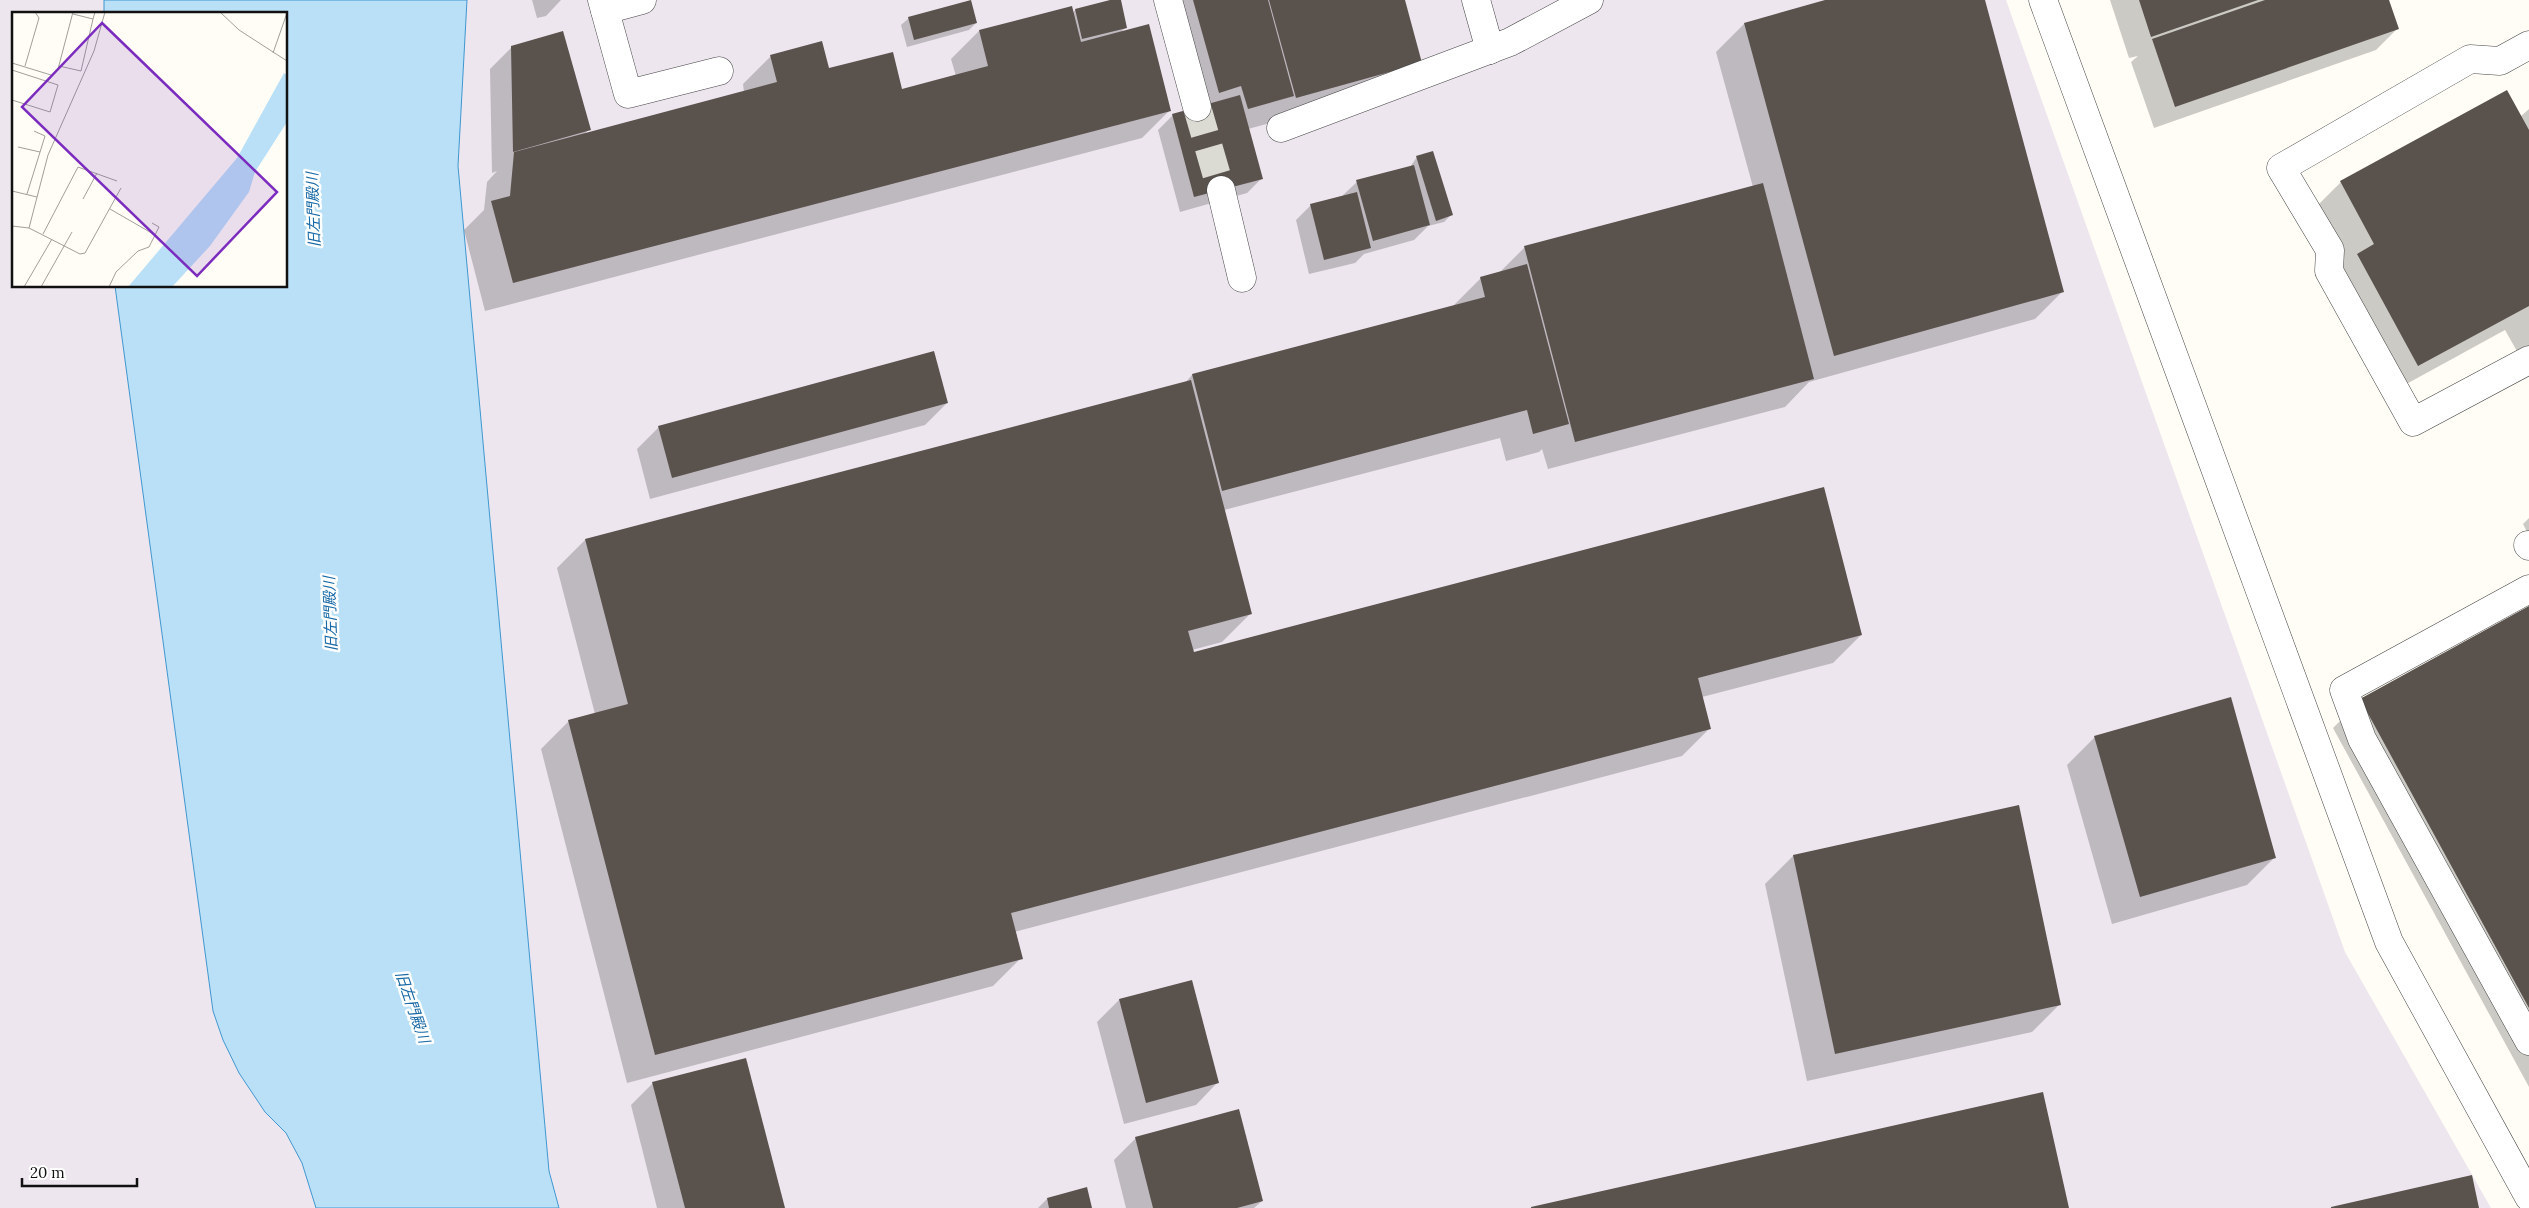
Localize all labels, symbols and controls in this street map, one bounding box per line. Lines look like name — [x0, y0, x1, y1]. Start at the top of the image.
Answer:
inset map — [12, 12, 288, 288]
water label: 旧左門殿川 — [302, 170, 324, 248]
water label: 旧左門殿川 — [319, 574, 341, 652]
water label: 旧左門殿川 — [392, 968, 435, 1047]
scale bar — [22, 1156, 138, 1188]
text: 20 m — [30, 1163, 65, 1182]

